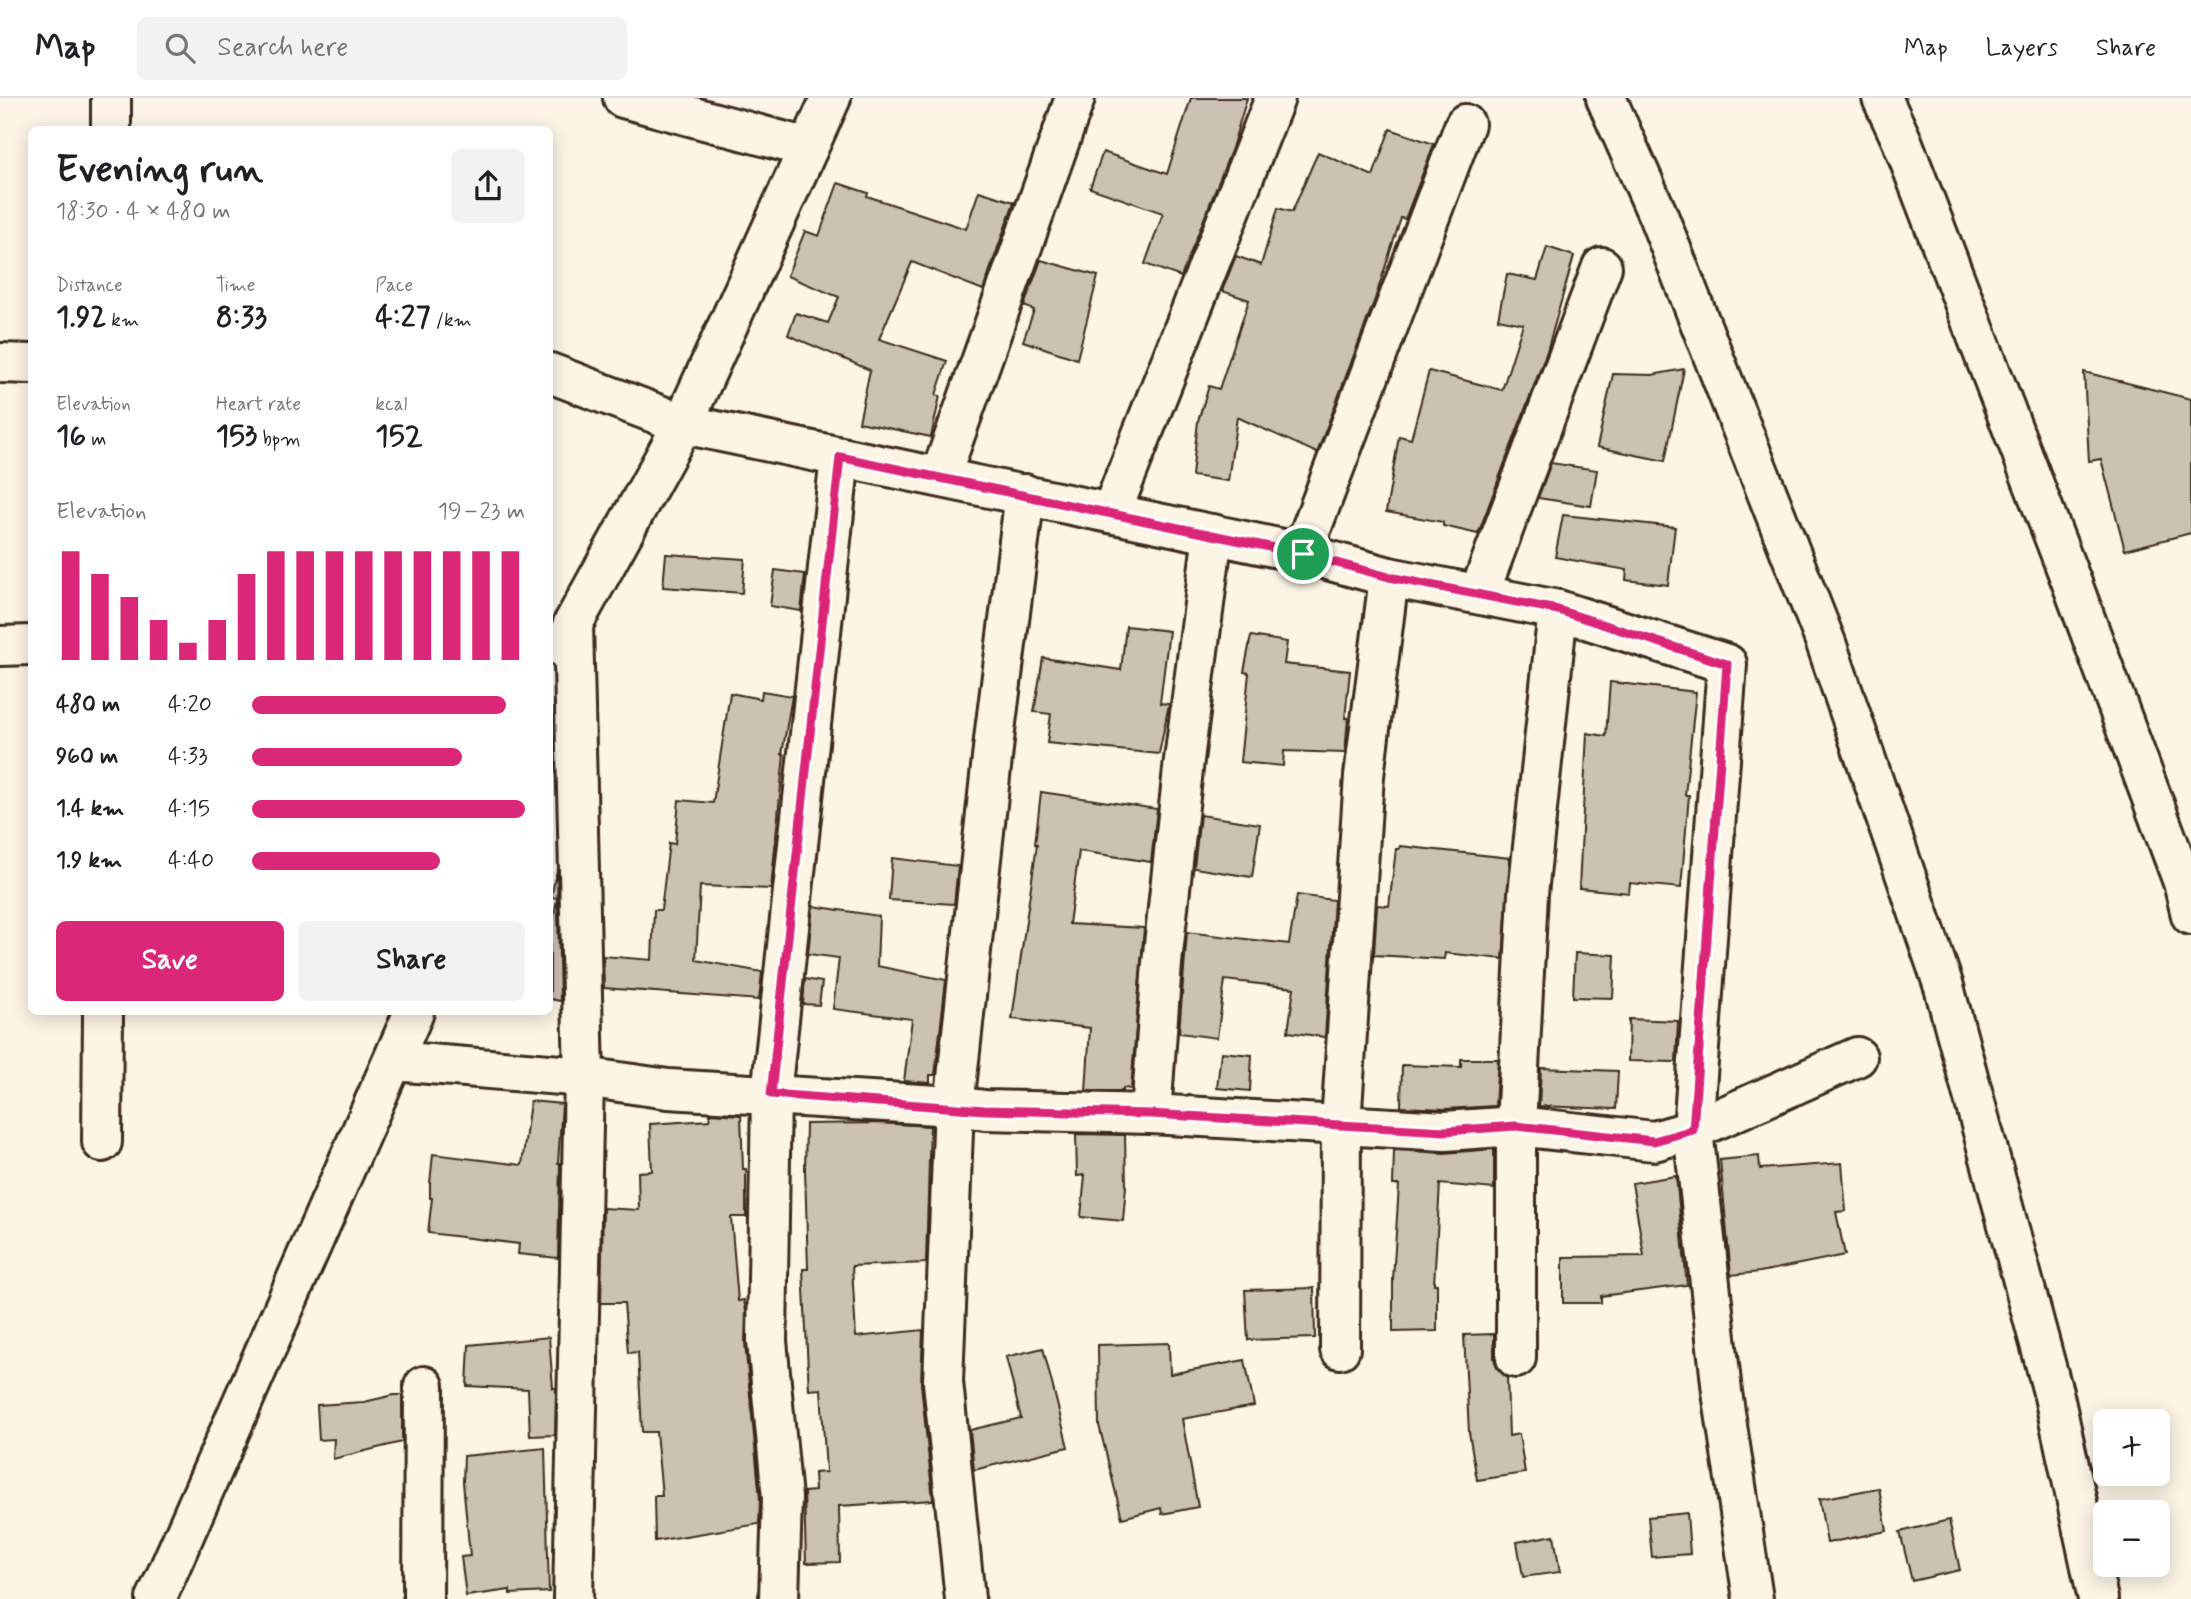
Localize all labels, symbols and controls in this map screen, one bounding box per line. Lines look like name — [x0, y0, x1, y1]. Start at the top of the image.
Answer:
search box — [137, 17, 627, 80]
text: Map — [35, 26, 95, 70]
icon: search — [161, 29, 199, 67]
text: Search here — [217, 31, 348, 65]
text: Map — [1904, 33, 1948, 64]
text: Layers — [1986, 33, 2058, 64]
text: Share — [2096, 33, 2156, 64]
text: Evening run — [56, 146, 263, 195]
button: share — [451, 149, 525, 223]
text: 18:30 · 4 × 480 m — [56, 197, 230, 227]
text: Distance — [56, 273, 123, 298]
text: Time — [216, 273, 255, 298]
text: Pace — [375, 273, 413, 298]
text: 1.92 — [56, 298, 106, 337]
text: 8:33 — [216, 298, 267, 337]
text: 4:27 — [375, 298, 431, 337]
text: km — [106, 308, 139, 333]
text: /km — [431, 308, 472, 333]
text: Elevation — [56, 392, 131, 417]
text: Heart rate — [216, 392, 301, 417]
text: kcal — [375, 392, 407, 417]
text: 16 — [56, 417, 86, 456]
text: 153 — [216, 417, 257, 456]
text: 152 — [375, 417, 423, 456]
text: m — [86, 427, 106, 452]
text: bpm — [257, 427, 301, 452]
text: Elevation — [56, 497, 147, 527]
text: 19–23 m — [438, 497, 525, 527]
pin — [1273, 524, 1333, 584]
icon: arrive — [1284, 535, 1322, 573]
text: 480 m — [56, 690, 120, 720]
text: 4:20 — [168, 690, 212, 720]
text: 960 m — [56, 742, 118, 772]
text: 4:33 — [168, 742, 208, 772]
text: 1.4 km — [56, 794, 124, 824]
text: 4:15 — [168, 794, 210, 824]
text: 1.9 km — [56, 846, 122, 876]
text: 4:40 — [168, 846, 214, 876]
button: Save — [56, 921, 284, 1001]
button: Share — [298, 921, 525, 1001]
map controls — [2093, 1409, 2170, 1577]
button: + — [2093, 1409, 2170, 1486]
button: − — [2093, 1500, 2170, 1577]

